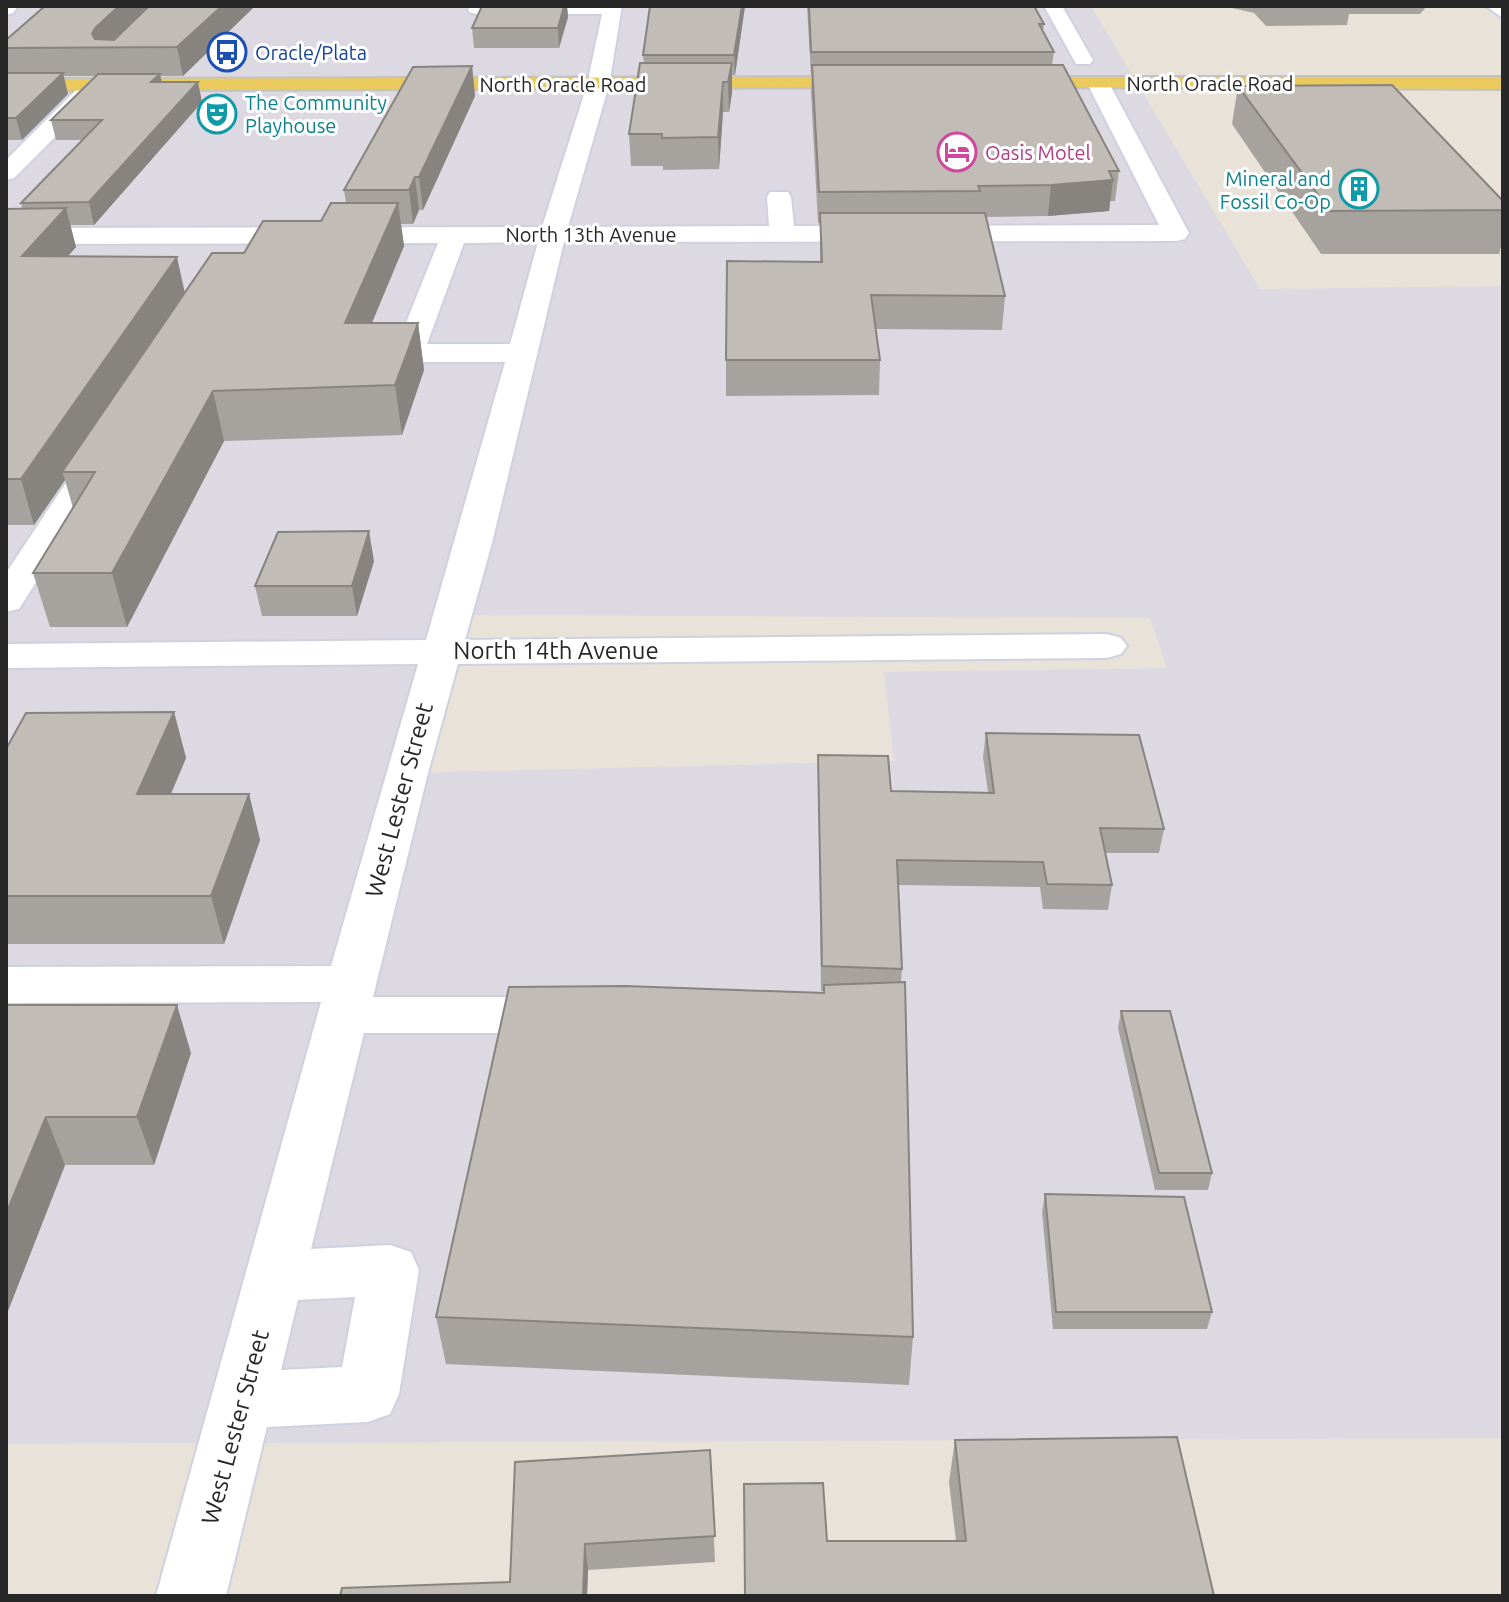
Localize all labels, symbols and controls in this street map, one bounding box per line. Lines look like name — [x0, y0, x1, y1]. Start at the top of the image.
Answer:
bus stop icon: Oracle/Plata — [206, 31, 248, 73]
place label: Oracle/Plata — [255, 41, 367, 64]
street label: North Oracle Road — [1126, 72, 1294, 95]
street label: North Oracle Road — [479, 73, 647, 96]
place label: The Community Playhouse — [245, 91, 387, 137]
theatre icon: The Community Playhouse — [196, 93, 238, 135]
hotel icon: Oasis Motel — [936, 131, 978, 173]
place label: Oasis Motel — [985, 141, 1091, 164]
place label: Mineral and Fossil Co-Op — [1220, 167, 1331, 213]
building icon: Mineral and Fossil Co-Op — [1338, 168, 1380, 210]
street label: North 13th Avenue — [505, 223, 677, 246]
street label: North 14th Avenue — [453, 637, 659, 664]
street label: West Lester Street — [360, 699, 438, 900]
street label: West Lester Street — [196, 1326, 274, 1527]

